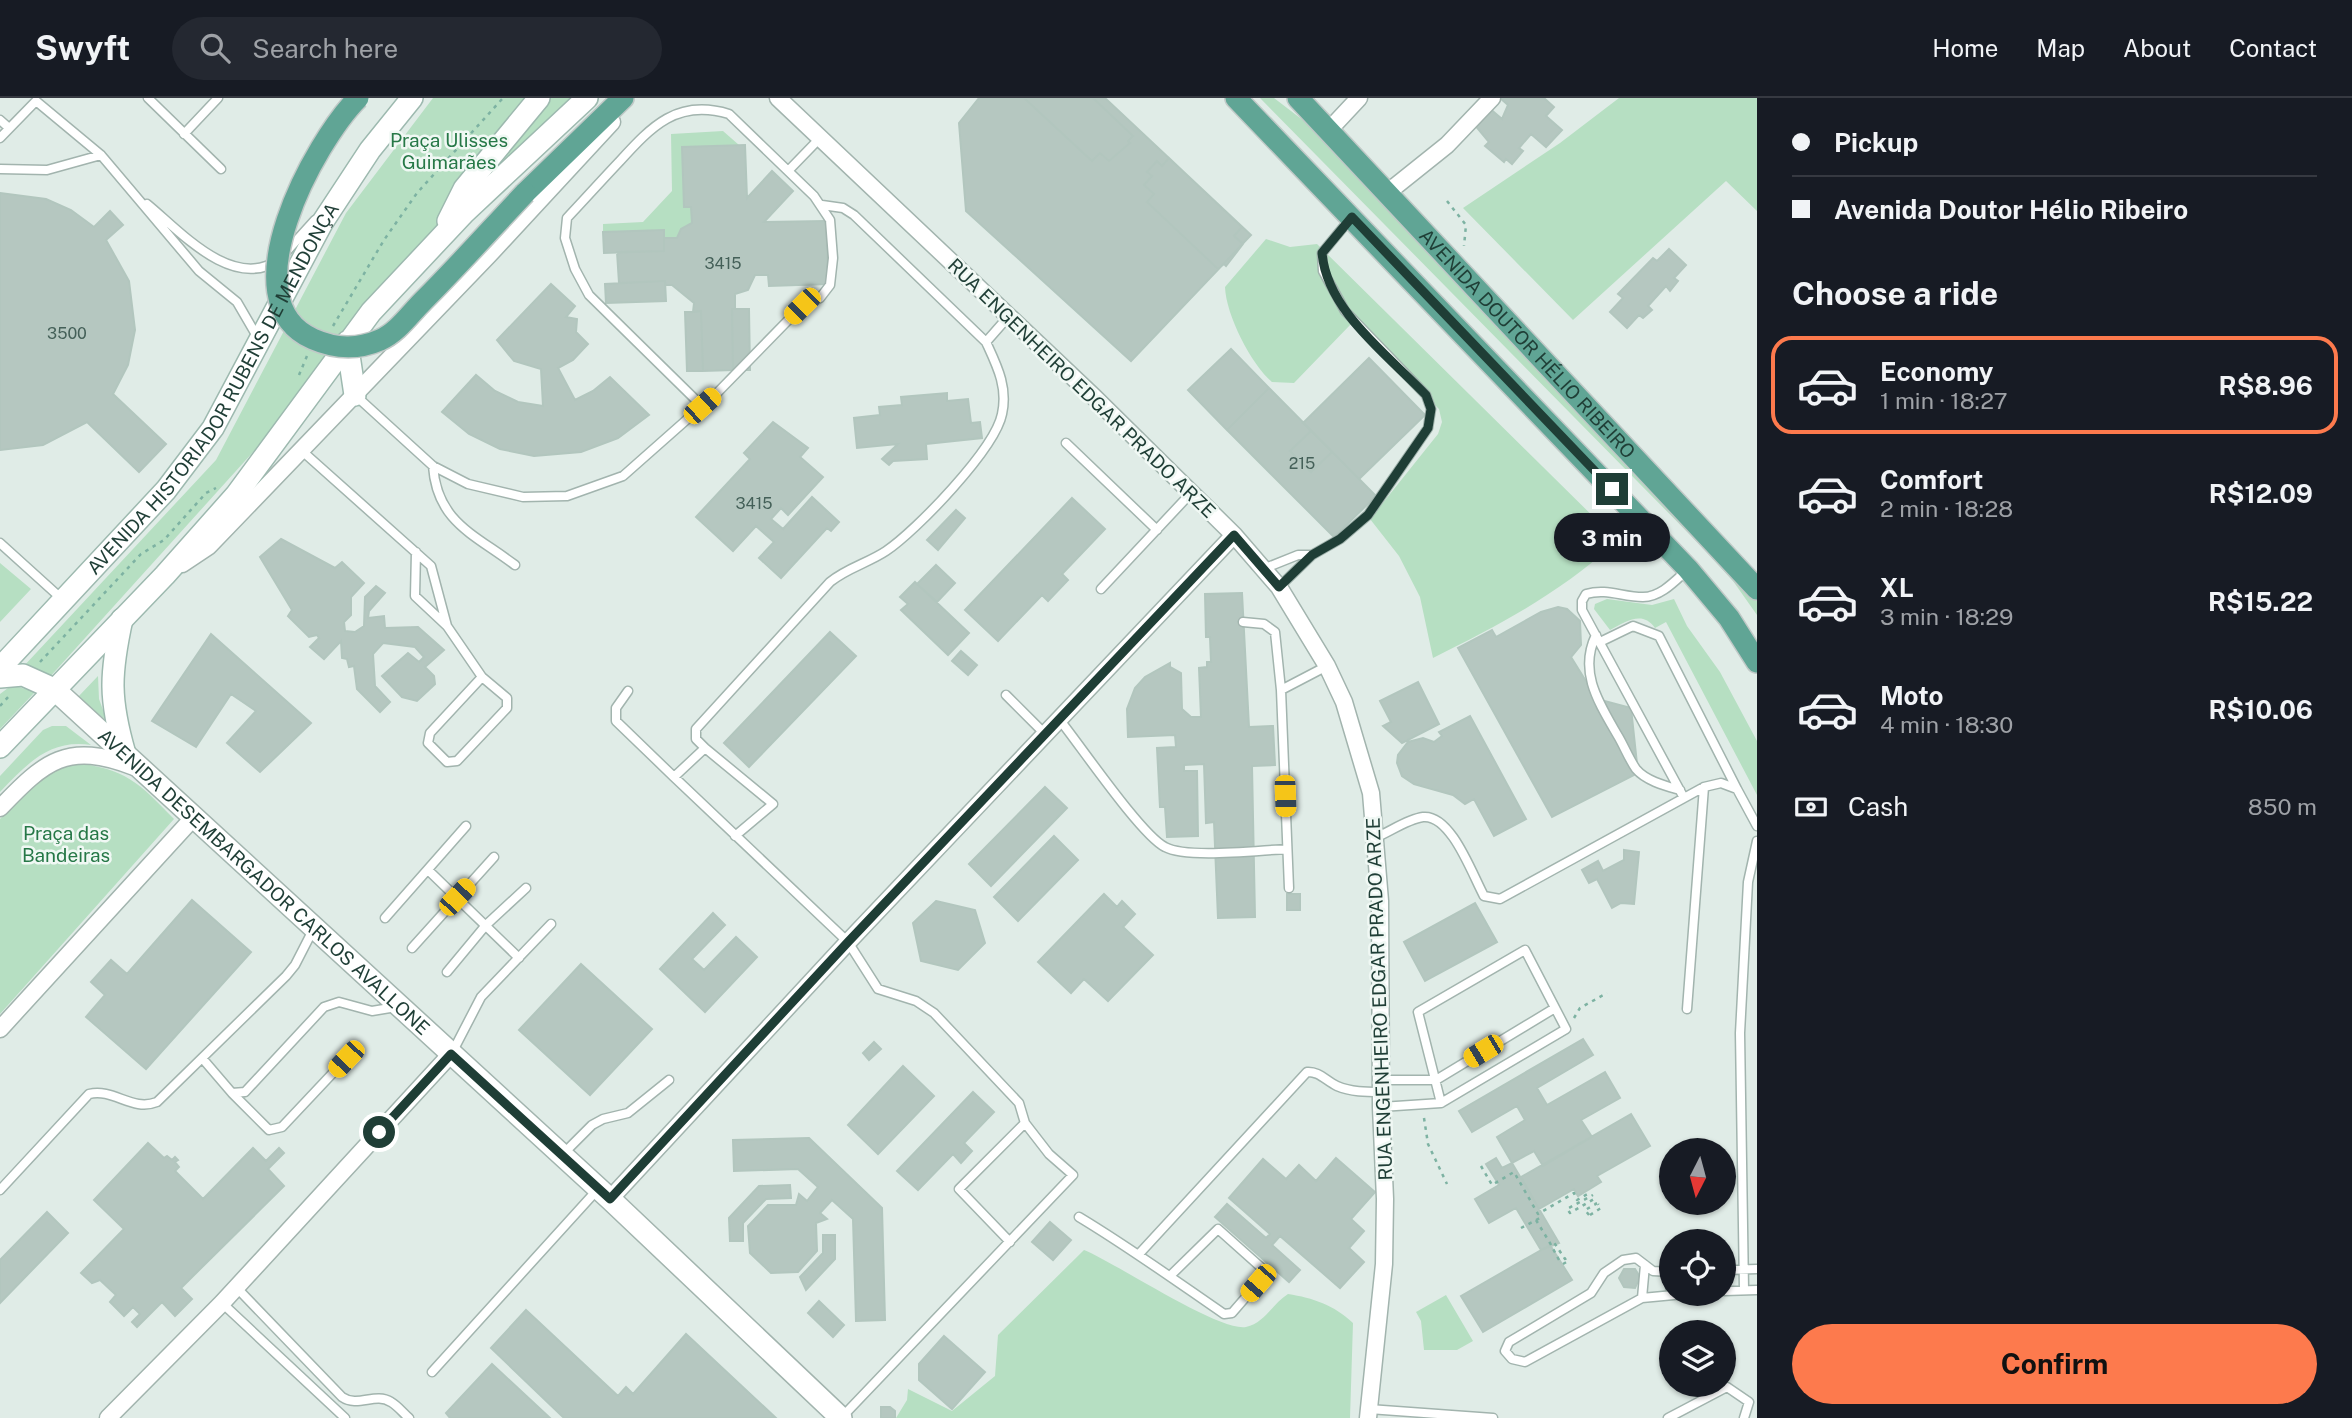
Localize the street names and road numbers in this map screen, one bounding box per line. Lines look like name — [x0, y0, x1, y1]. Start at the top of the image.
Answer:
street label: AVENIDA HISTORIADOR RUBENS DE MENDONÇA — [82, 198, 343, 579]
street label: AVENIDA DOUTOR HÉLIO RIBEIRO — [1415, 224, 1640, 463]
street label: RUA ENGENHEIRO EDGAR PRADO ARZE — [944, 254, 1220, 522]
street label: AVENIDA DESEMBARGADOR CARLOS AVALLONE — [94, 724, 434, 1039]
street label: RUA ENGENHEIRO EDGAR PRADO ARZE — [1362, 817, 1396, 1181]

